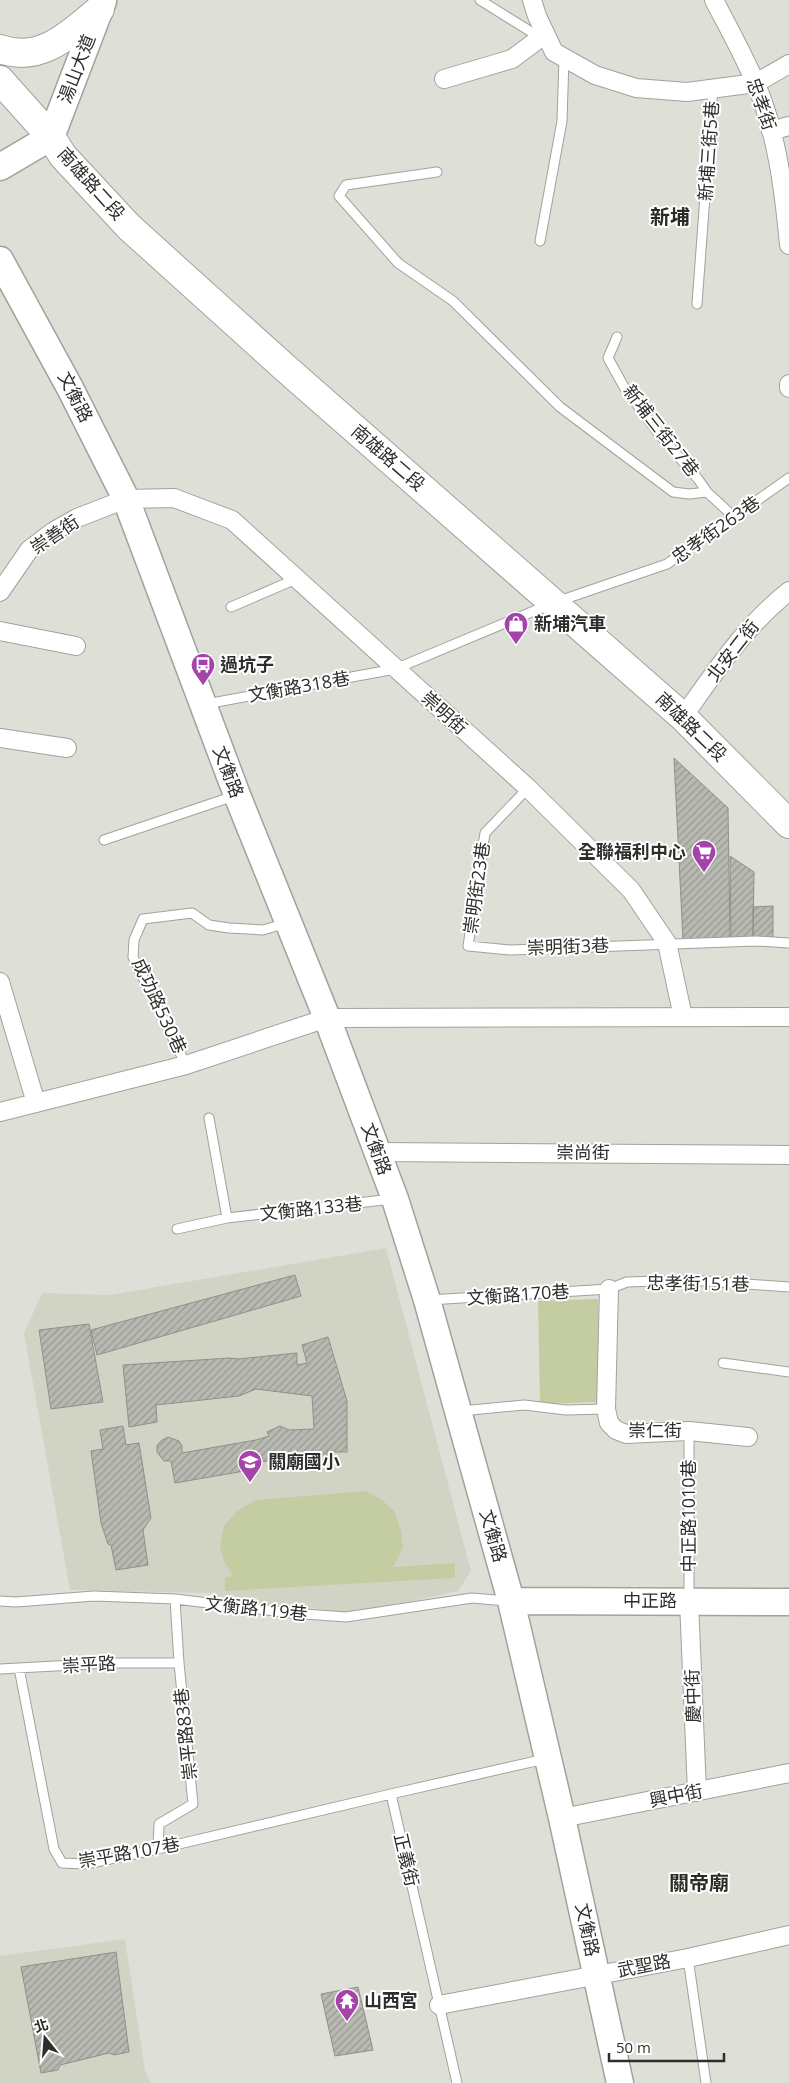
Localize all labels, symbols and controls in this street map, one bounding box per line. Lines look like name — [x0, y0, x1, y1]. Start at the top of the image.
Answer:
street label: 湯山大道 — [52, 31, 100, 107]
street label: 忠孝街 — [742, 74, 782, 133]
street label: 新埔三街5巷 — [693, 100, 723, 202]
street label: 南雄路二段 — [53, 142, 131, 225]
district label: 新埔 — [650, 203, 690, 230]
street label: 文衡路 — [53, 367, 99, 426]
street label: 新埔三街27巷 — [618, 379, 705, 481]
street label: 南雄路二段 — [347, 419, 430, 496]
street label: 忠孝街263巷 — [666, 490, 764, 569]
street label: 崇善街 — [25, 509, 84, 559]
shop icon: 新埔汽車 — [503, 611, 529, 645]
place label: 新埔汽車 — [534, 611, 606, 635]
street label: 北安二街 — [701, 615, 764, 686]
bus stop icon: 過坑子 — [190, 652, 216, 686]
place label: 過坑子 — [220, 652, 274, 676]
street label: 文衡路318巷 — [246, 665, 352, 707]
street label: 崇明街 — [417, 685, 473, 739]
street label: 南雄路二段 — [651, 686, 732, 766]
street label: 文衡路 — [208, 742, 250, 801]
place label: 全聯福利中心 — [578, 839, 686, 863]
supermarket icon: 全聯福利中心 — [691, 839, 717, 873]
street label: 崇明街23巷 — [458, 840, 494, 935]
street label: 崇明街3巷 — [526, 933, 610, 959]
street label: 成功路530巷 — [127, 954, 193, 1057]
street label: 文衡路 — [356, 1119, 397, 1178]
street label: 崇尚街 — [556, 1140, 610, 1164]
street label: 文衡路133巷 — [258, 1191, 363, 1225]
street label: 忠孝街151巷 — [646, 1270, 750, 1296]
street label: 文衡路170巷 — [466, 1278, 570, 1310]
street label: 崇仁街 — [628, 1418, 682, 1442]
school or university icon: 關廟國小 — [237, 1449, 263, 1483]
place label: 關廟國小 — [268, 1449, 340, 1473]
street label: 中正路1010巷 — [676, 1459, 700, 1573]
street label: 文衡路 — [475, 1506, 513, 1565]
street label: 中正路 — [623, 1588, 677, 1612]
street label: 文衡路119巷 — [204, 1591, 309, 1625]
street label: 崇平路 — [61, 1651, 117, 1677]
street label: 慶中街 — [679, 1669, 705, 1723]
street label: 崇平路83巷 — [168, 1687, 202, 1781]
street label: 興中街 — [647, 1778, 705, 1812]
street label: 崇平路107巷 — [76, 1831, 182, 1873]
street label: 正義街 — [389, 1831, 425, 1889]
district label: 關帝廟 — [669, 1869, 729, 1896]
street label: 文衡路 — [571, 1901, 605, 1959]
street label: 武聖路 — [615, 1948, 673, 1982]
temple icon: 山西宮 — [334, 1988, 360, 2022]
place label: 山西宮 — [364, 1988, 418, 2012]
north arrow — [20, 2013, 70, 2063]
text: 北 — [32, 2014, 51, 2036]
scale bar — [609, 2030, 724, 2062]
text: 50 m — [616, 2037, 651, 2057]

